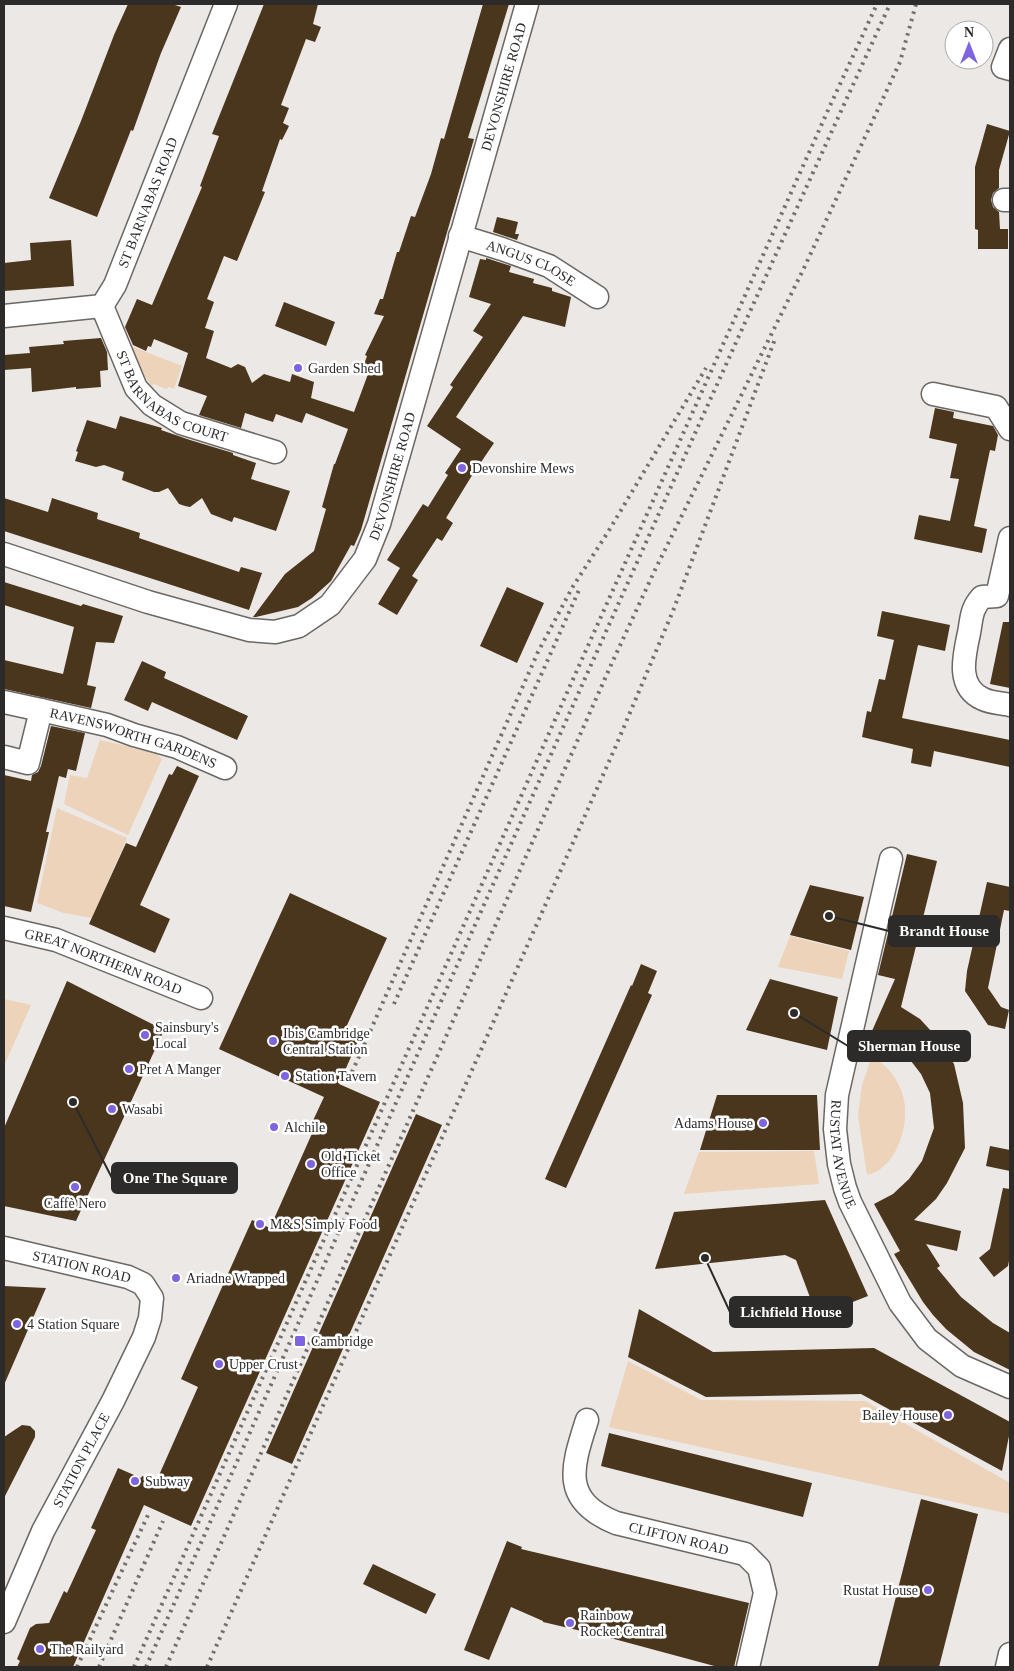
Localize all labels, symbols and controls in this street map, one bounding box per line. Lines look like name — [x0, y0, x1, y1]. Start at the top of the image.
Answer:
north arrow — [944, 20, 994, 70]
street label: DEVONSHIRE ROAD — [479, 21, 529, 153]
text: N — [964, 25, 974, 40]
street label: ST BARNABAS ROAD — [116, 135, 181, 270]
street label: ANGUS CLOSE — [484, 238, 578, 289]
street label: ST BARNABAS COURT — [113, 349, 230, 445]
place label: Garden Shed — [308, 361, 381, 376]
marker: Garden Shed — [292, 362, 304, 374]
street label: DEVONSHIRE ROAD — [366, 410, 418, 543]
place label: Devonshire Mews — [472, 461, 574, 476]
marker: Devonshire Mews — [456, 462, 468, 474]
street label: RAVENSWORTH GARDENS — [48, 705, 219, 771]
callout: Brandt House — [889, 916, 999, 946]
text: Brandt House — [899, 923, 989, 939]
street label: GREAT NORTHERN ROAD — [23, 926, 184, 998]
place label: Sainsbury's Local — [155, 1020, 219, 1051]
place label: Ibis Cambridge Central Station — [283, 1026, 370, 1057]
marker: Sainsbury's Local — [139, 1029, 151, 1041]
callout: Sherman House — [848, 1031, 970, 1061]
marker: Ibis Cambridge Central Station — [267, 1035, 279, 1047]
text: Sherman House — [858, 1038, 960, 1054]
place label: Pret A Manger — [139, 1062, 221, 1077]
marker: Pret A Manger — [123, 1063, 135, 1075]
place label: Station Tavern — [295, 1069, 377, 1084]
marker: Station Tavern — [279, 1070, 291, 1082]
street label: RUSTAT AVENUE — [827, 1099, 859, 1211]
place label: Wasabi — [122, 1102, 163, 1117]
marker: Wasabi — [106, 1103, 118, 1115]
place label: Adams House — [674, 1116, 753, 1131]
marker: Adams House — [757, 1117, 769, 1129]
place label: Alchile — [284, 1120, 325, 1135]
marker: Alchile — [268, 1121, 280, 1133]
place label: Old Ticket Office — [321, 1149, 381, 1180]
marker: Old Ticket Office — [305, 1158, 317, 1170]
callout: One The Square — [112, 1163, 237, 1193]
text: One The Square — [123, 1170, 228, 1186]
marker: Caffè Nero — [69, 1181, 81, 1193]
place label: Caffè Nero — [44, 1196, 106, 1211]
place label: M&S Simply Food — [270, 1217, 377, 1232]
marker: M&S Simply Food — [254, 1218, 266, 1230]
street label: STATION ROAD — [31, 1248, 132, 1285]
place label: Ariadne Wrapped — [186, 1271, 285, 1286]
marker: Ariadne Wrapped — [170, 1272, 182, 1284]
callout: Lichfield House — [730, 1297, 852, 1327]
text: Lichfield House — [740, 1304, 842, 1320]
place label: 4 Station Square — [27, 1317, 120, 1332]
marker: 4 Station Square — [11, 1318, 23, 1330]
marker: Cambridge — [293, 1334, 307, 1348]
place label: Cambridge — [311, 1334, 373, 1349]
place label: Upper Crust — [229, 1357, 298, 1372]
marker: Upper Crust — [213, 1358, 225, 1370]
place label: Bailey House — [862, 1408, 938, 1423]
marker: Bailey House — [942, 1409, 954, 1421]
street label: STATION PLACE — [50, 1410, 113, 1510]
place label: Subway — [145, 1474, 190, 1489]
marker: Subway — [129, 1475, 141, 1487]
street label: CLIFTON ROAD — [627, 1519, 730, 1558]
place label: Rustat House — [843, 1583, 918, 1598]
marker: Rustat House — [922, 1584, 934, 1596]
place label: Rainbow Rocket Central — [580, 1608, 664, 1639]
marker: Rainbow Rocket Central — [564, 1617, 576, 1629]
place label: The Railyard — [50, 1642, 123, 1657]
marker: The Railyard — [34, 1643, 46, 1655]

